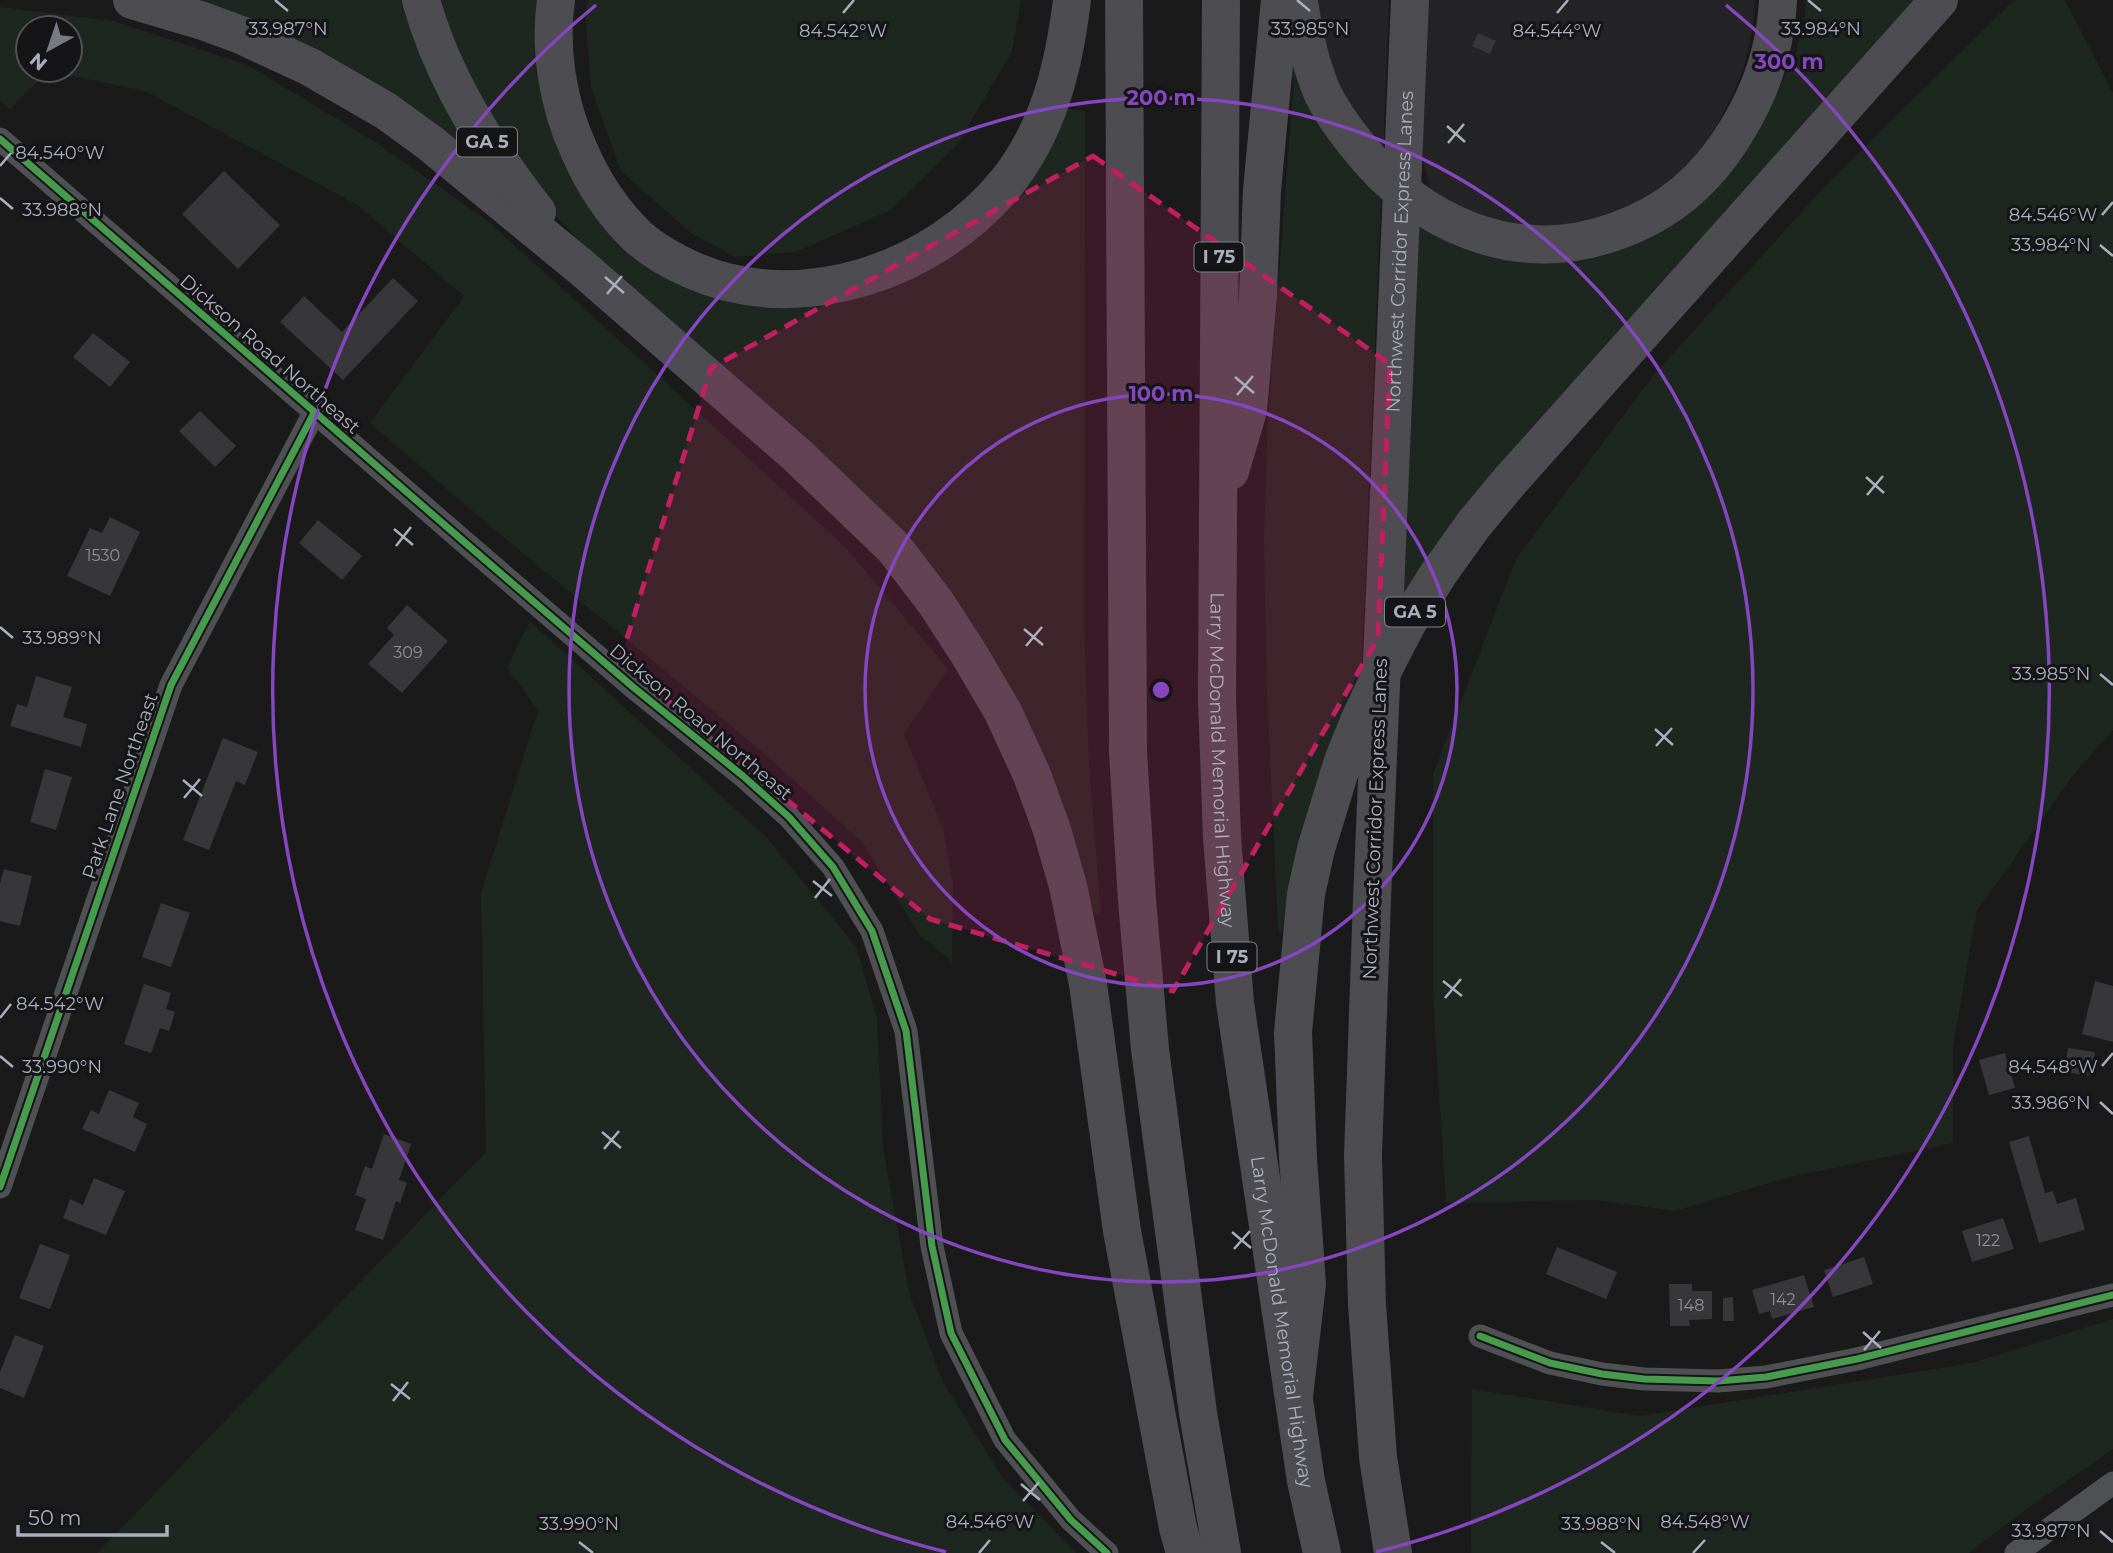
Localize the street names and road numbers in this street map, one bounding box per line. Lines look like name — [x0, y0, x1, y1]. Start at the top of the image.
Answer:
street label: Northwest Corridor Express Lanes — [1381, 90, 1418, 413]
road number: GA 5 — [457, 127, 517, 156]
road number: I 75 — [1194, 243, 1244, 272]
street label: Dickson Road Northeast — [175, 269, 365, 439]
street label: Larry McDonald Memorial Highway — [1205, 592, 1241, 929]
road number: GA 5 — [1385, 598, 1445, 626]
street label: Dickson Road Northeast — [605, 639, 797, 805]
street label: Northwest Corridor Express Lanes — [1358, 658, 1392, 980]
street label: Park Lane Northeast — [77, 690, 163, 882]
road number: I 75 — [1208, 942, 1256, 972]
street label: Larry McDonald Memorial Highway — [1246, 1154, 1319, 1491]

